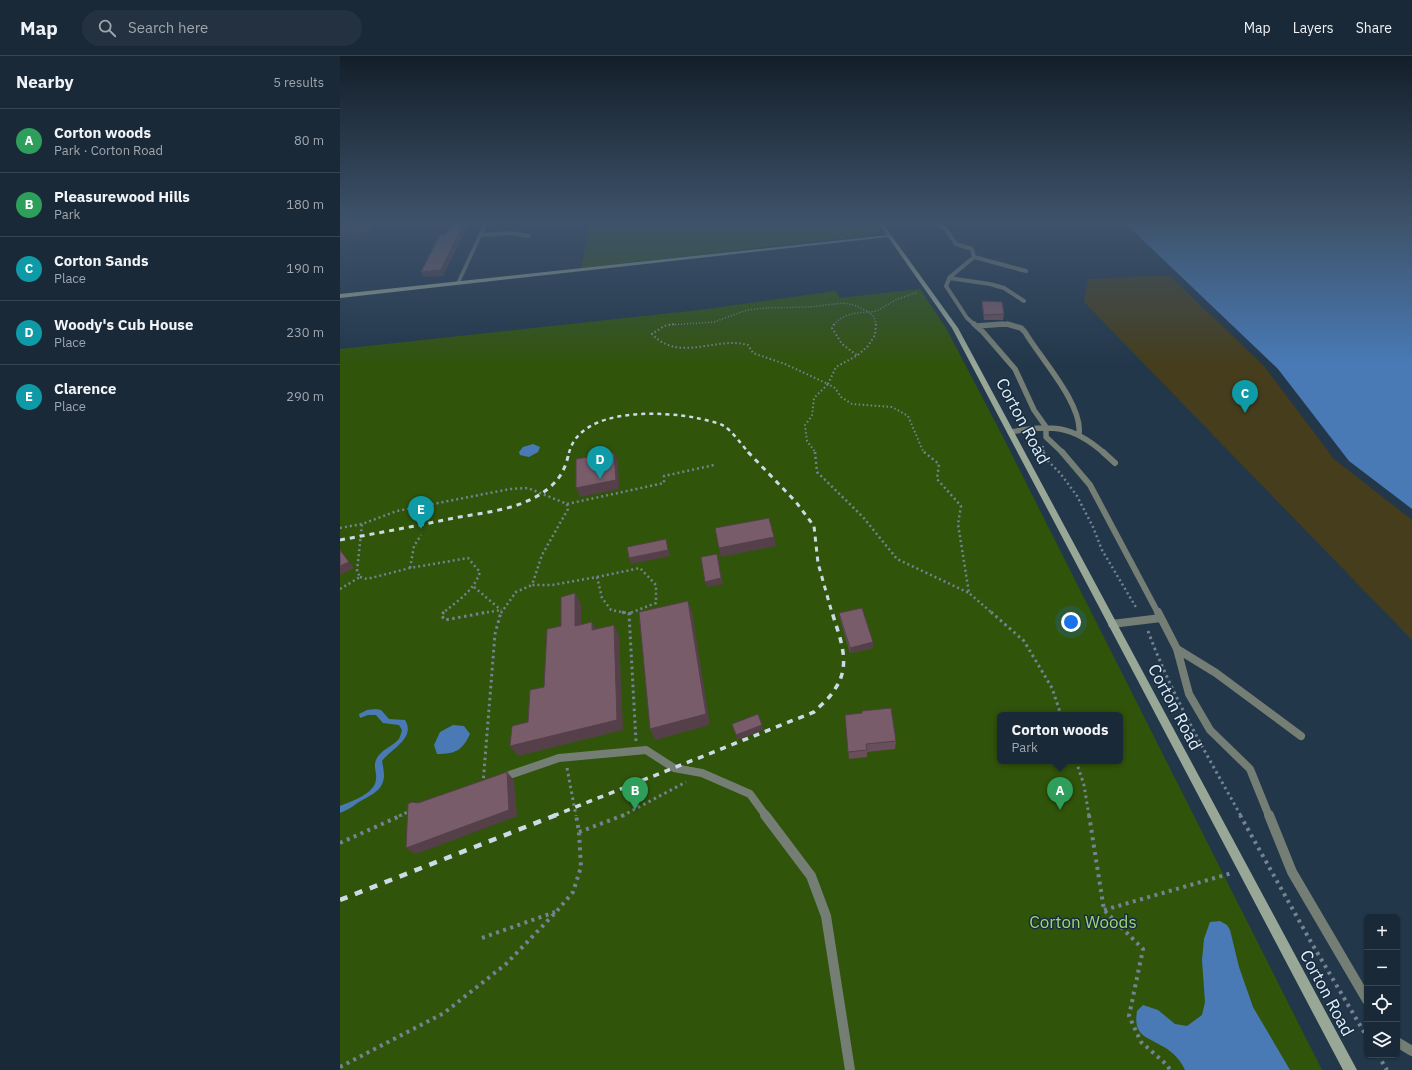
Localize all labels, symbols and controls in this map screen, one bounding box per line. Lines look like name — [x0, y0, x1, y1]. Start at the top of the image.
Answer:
search box — [82, 10, 362, 46]
text: Map — [20, 16, 58, 40]
icon: search — [96, 17, 118, 39]
text: Search here — [128, 18, 208, 37]
text: Map — [1244, 19, 1271, 37]
text: Layers — [1293, 19, 1334, 37]
text: Share — [1356, 19, 1392, 37]
text: Nearby — [16, 71, 74, 93]
text: 5 results — [273, 74, 324, 91]
text: Corton woods — [54, 123, 151, 142]
text: A — [25, 132, 33, 149]
text: 80 m — [294, 132, 324, 149]
text: Park · Corton Road — [54, 142, 163, 159]
text: Pleasurewood Hills — [54, 187, 190, 206]
text: B — [25, 196, 33, 213]
text: 180 m — [286, 196, 324, 213]
text: Park — [54, 206, 80, 223]
text: Corton Sands — [54, 251, 149, 270]
text: C — [25, 260, 33, 277]
text: 190 m — [286, 260, 324, 277]
text: Place — [54, 270, 86, 287]
text: Woody's Cub House — [54, 315, 193, 334]
text: D — [24, 324, 34, 341]
text: 230 m — [286, 324, 324, 341]
text: Place — [54, 334, 86, 351]
street label: Corton Road — [991, 374, 1055, 468]
text: Clarence — [54, 379, 116, 398]
pin: C — [1232, 380, 1258, 413]
text: E — [25, 388, 33, 405]
text: 290 m — [286, 388, 324, 405]
text: Place — [54, 398, 86, 415]
pin: D — [587, 446, 613, 479]
pin: E — [408, 496, 434, 529]
your location — [1061, 612, 1081, 632]
street label: Corton Road — [1143, 660, 1207, 754]
popup — [997, 712, 1123, 764]
text: Corton woods — [1011, 720, 1109, 739]
text: Park — [1011, 739, 1038, 756]
pin: B — [622, 777, 648, 810]
pin: A — [1047, 777, 1073, 810]
park label: Corton Woods — [1029, 911, 1137, 933]
map controls — [1364, 914, 1400, 1058]
button: + — [1364, 914, 1400, 950]
street label: Corton Road — [1295, 946, 1359, 1040]
button: − — [1364, 950, 1400, 986]
button: locate — [1364, 986, 1400, 1022]
button: layers — [1364, 1022, 1400, 1058]

